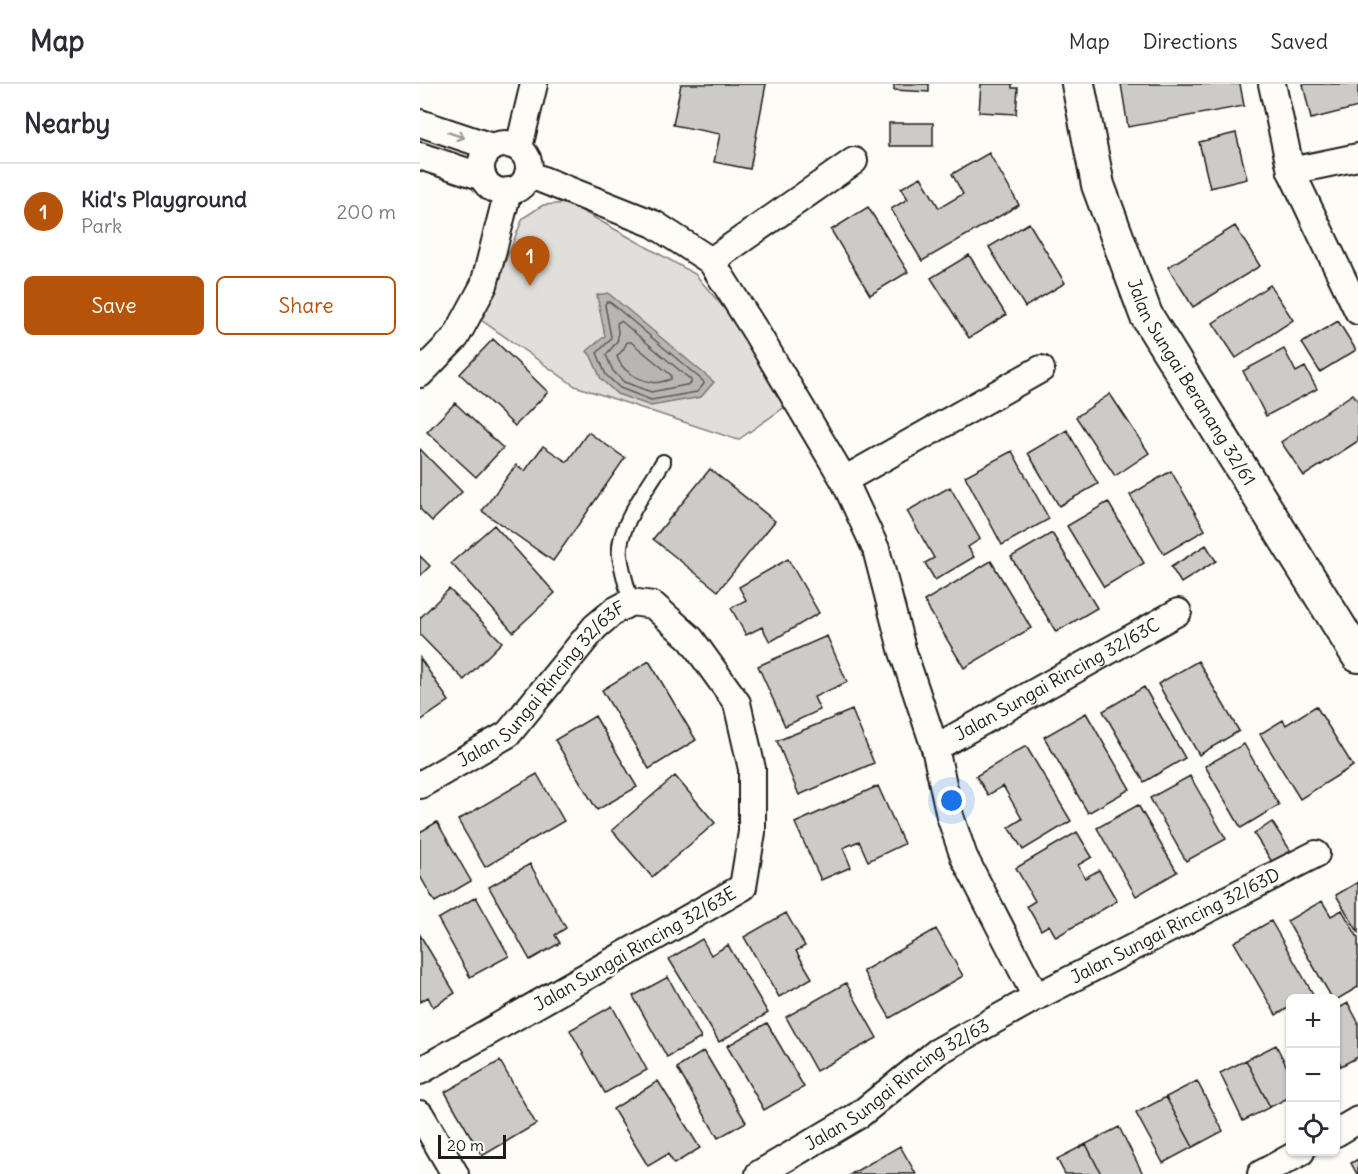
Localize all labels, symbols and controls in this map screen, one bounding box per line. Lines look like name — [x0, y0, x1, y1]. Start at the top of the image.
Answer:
text: Map — [30, 23, 84, 59]
text: Map — [1069, 28, 1110, 55]
text: Directions — [1143, 28, 1237, 55]
text: Saved — [1270, 28, 1328, 55]
text: Nearby — [24, 107, 110, 140]
one-way arrow — [446, 130, 465, 141]
text: Kid's Playground — [81, 185, 247, 213]
text: 1 — [40, 199, 47, 224]
text: 200 m — [336, 199, 396, 224]
text: Park — [81, 213, 122, 238]
pin: 1 — [510, 236, 550, 286]
street label: Jalan Sungai Beranang 32/61 — [1123, 275, 1261, 490]
button: Save — [24, 276, 204, 335]
button: Share — [216, 276, 396, 335]
street label: Jalan Sungai Rincing 32/63F — [453, 596, 628, 772]
street label: Jalan Sungai Rincing 32/63C — [950, 613, 1164, 746]
your location — [937, 786, 966, 815]
street label: Jalan Sungai Rincing 32/63D — [1066, 862, 1284, 988]
street label: Jalan Sungai Rincing 32/63E — [530, 881, 740, 1016]
map controls — [1286, 994, 1340, 1156]
button: + — [1286, 994, 1340, 1048]
street label: Jalan Sungai Rincing 32/63 — [801, 1013, 993, 1155]
button: − — [1286, 1048, 1340, 1102]
button: locate — [1286, 1102, 1340, 1156]
scale bar — [438, 1132, 506, 1160]
text: 20 m — [447, 1135, 484, 1155]

